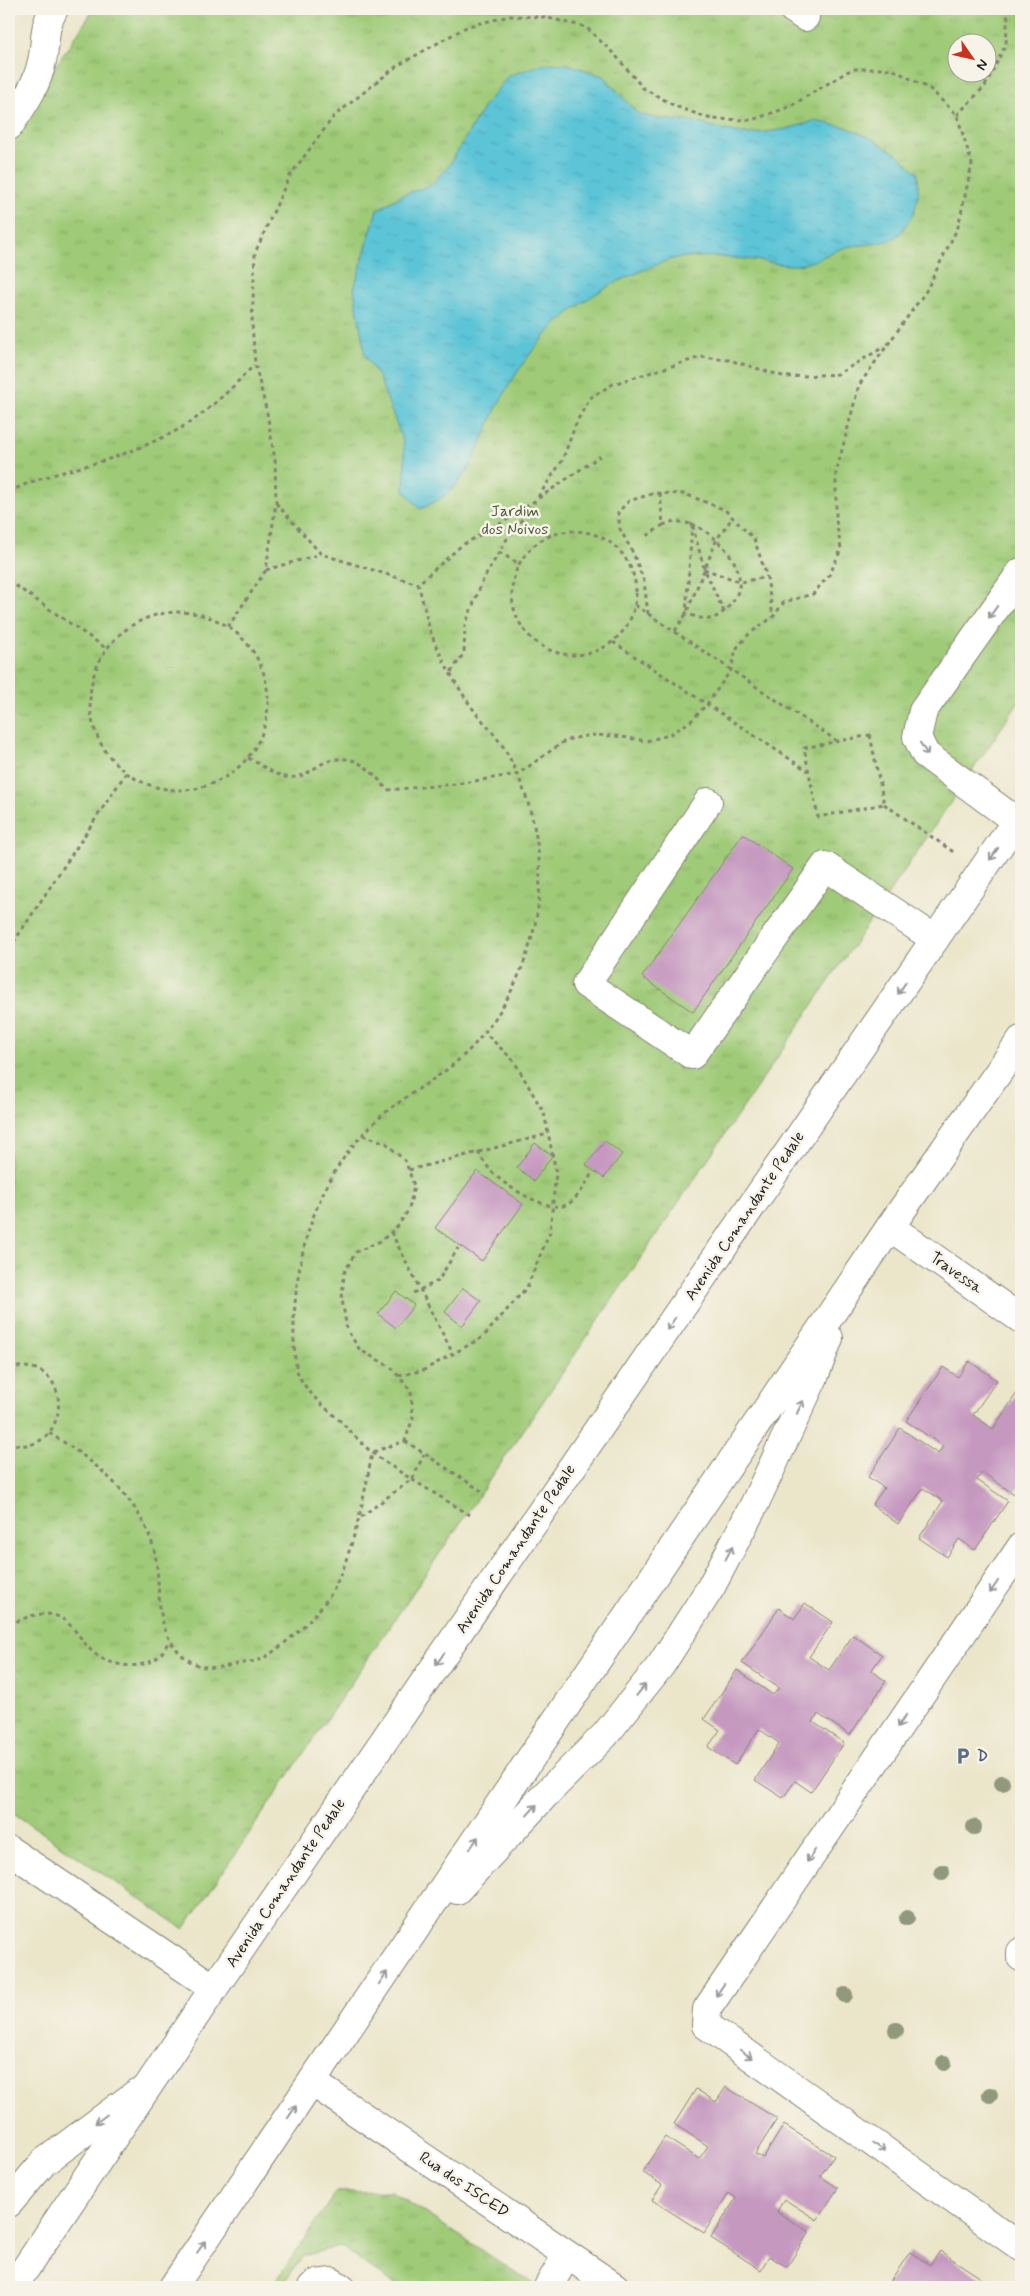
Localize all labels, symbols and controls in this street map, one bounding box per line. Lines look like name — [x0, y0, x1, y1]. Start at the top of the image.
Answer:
north arrow — [948, 32, 998, 82]
text: N — [972, 56, 992, 74]
park label: Jardim dos Noivos — [481, 501, 549, 540]
one-way arrow — [988, 605, 998, 619]
one-way arrow — [918, 742, 929, 756]
one-way arrow — [989, 847, 999, 861]
one-way arrow — [897, 980, 907, 994]
street label: Avenida Comandante Pedale — [680, 1127, 810, 1305]
street label: Travessa — [926, 1247, 987, 1299]
one-way arrow — [666, 1316, 676, 1330]
one-way arrow — [796, 1400, 806, 1415]
street label: Avenida Comandante Pedale — [451, 1460, 581, 1638]
one-way arrow — [725, 1546, 734, 1561]
one-way arrow — [989, 1580, 999, 1594]
one-way arrow — [435, 1652, 445, 1666]
one-way arrow — [636, 1683, 647, 1696]
one-way arrow — [897, 1714, 907, 1728]
parking icon: D — [953, 1746, 973, 1766]
place label: D — [977, 1746, 988, 1767]
street label: Avenida Comandante Pedale — [221, 1794, 351, 1972]
one-way arrow — [526, 1803, 538, 1816]
one-way arrow — [469, 1837, 479, 1851]
one-way arrow — [806, 1848, 816, 1862]
one-way arrow — [378, 1971, 388, 1985]
one-way arrow — [715, 1983, 725, 1997]
one-way arrow — [738, 2049, 752, 2059]
one-way arrow — [287, 2106, 297, 2120]
one-way arrow — [95, 2114, 108, 2125]
one-way arrow — [872, 2142, 886, 2152]
street label: Rua dos ISCED — [415, 2147, 513, 2223]
one-way arrow — [195, 2240, 206, 2254]

